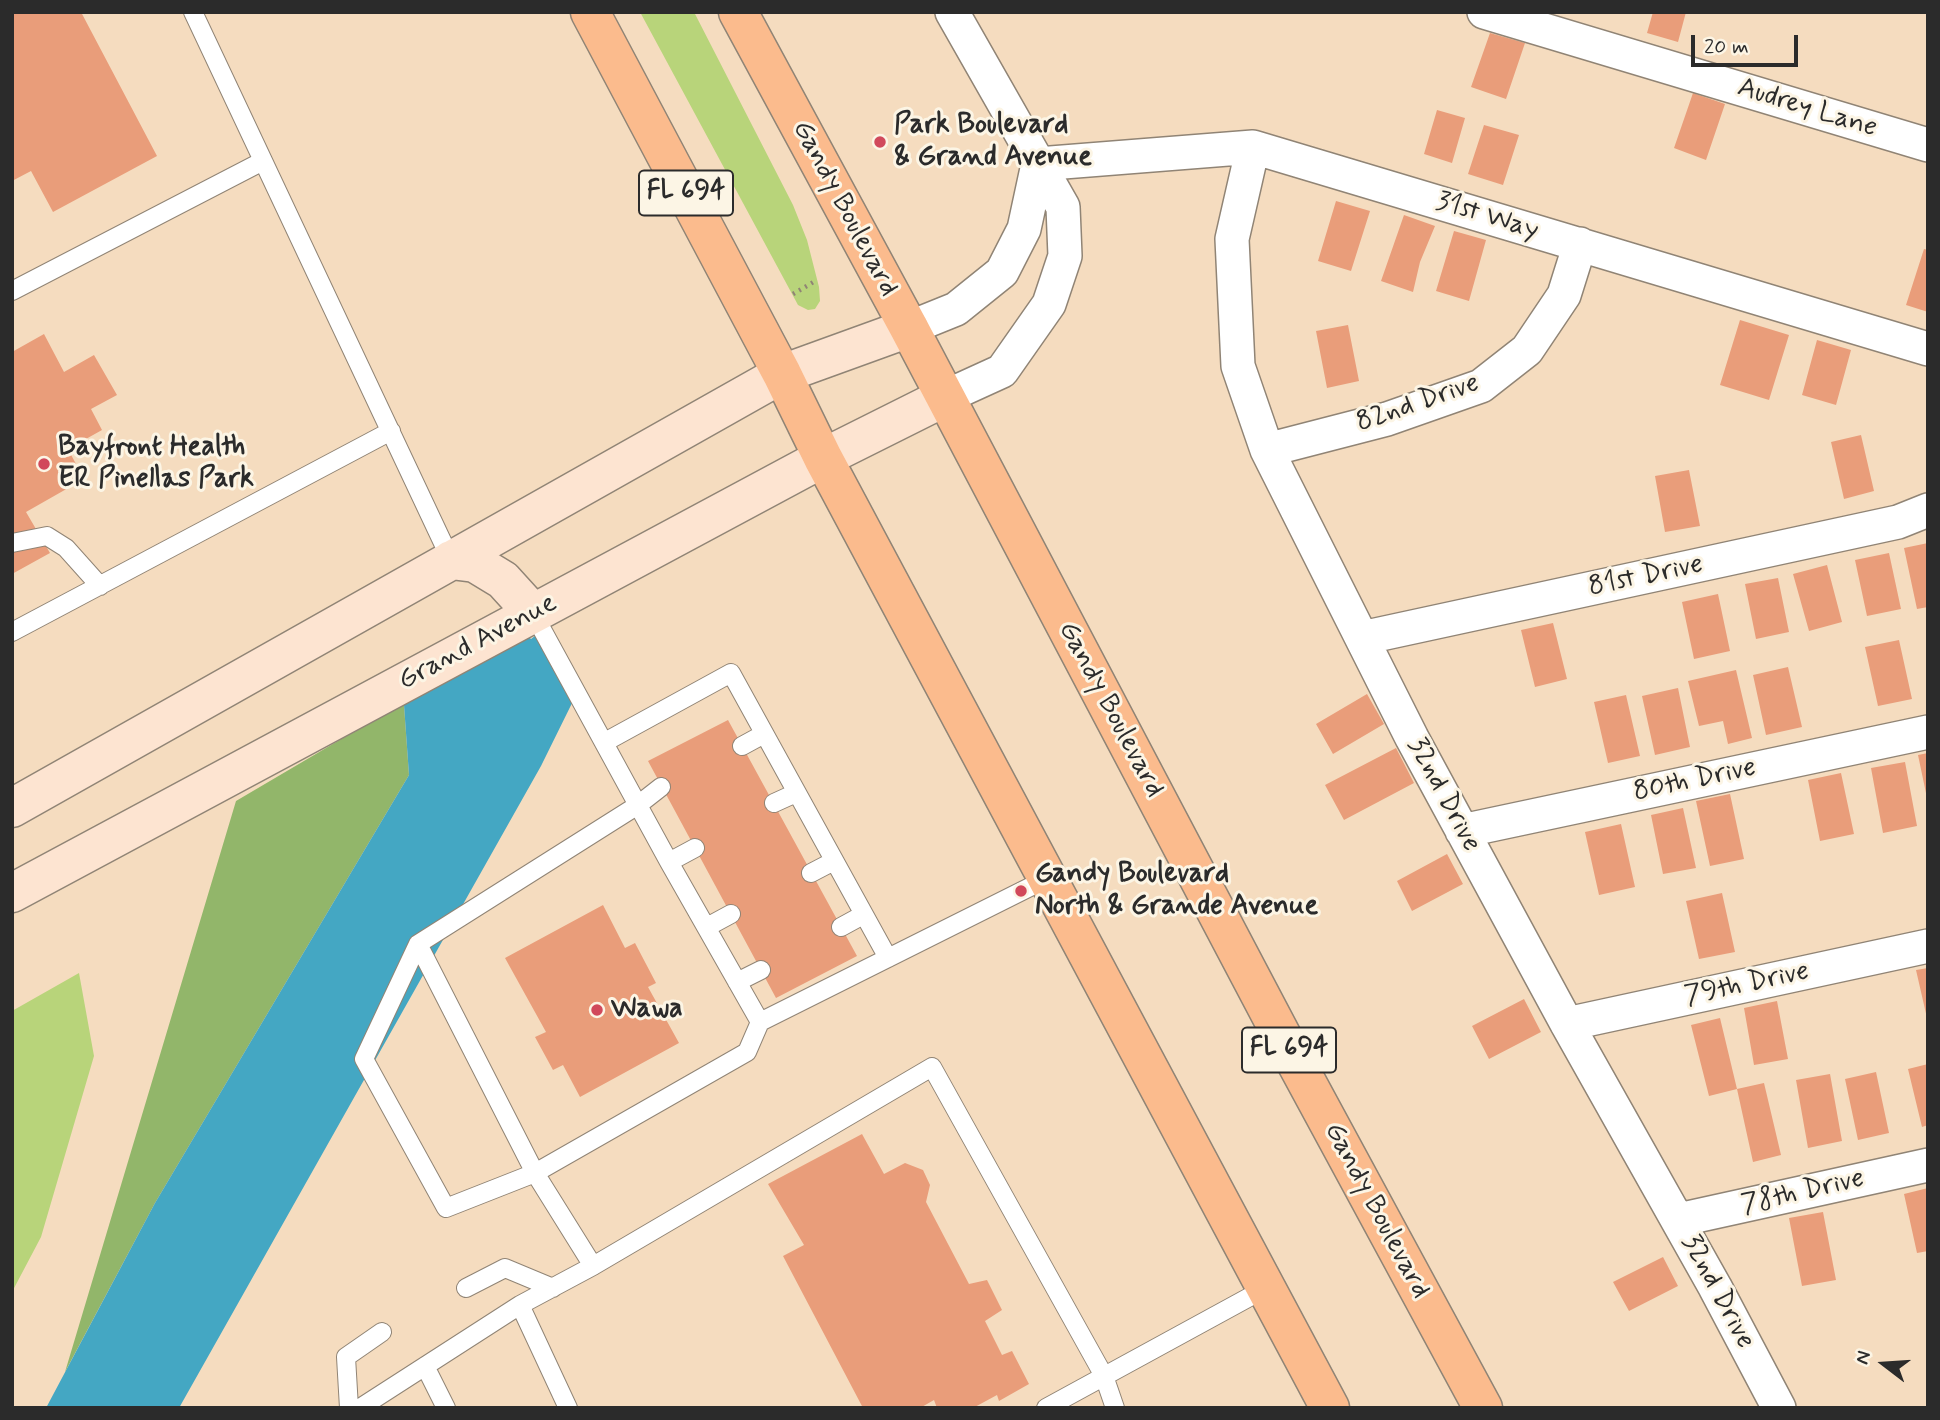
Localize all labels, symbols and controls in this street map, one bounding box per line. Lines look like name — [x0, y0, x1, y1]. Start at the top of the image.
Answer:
scale bar — [1695, 21, 1802, 65]
text: 20 m — [1704, 33, 1749, 61]
street label: Audrey Lane — [1733, 72, 1881, 146]
place label: Park Boulevard & Grand Avenue — [894, 109, 1092, 175]
street label: Gandy Boulevard — [784, 115, 904, 303]
marker: Park Boulevard & Grand Avenue — [872, 134, 888, 150]
road number: FL 694 — [639, 170, 733, 216]
street label: 31st Way — [1432, 185, 1542, 249]
street label: 82nd Drive — [1352, 367, 1484, 441]
place label: Bayfront Health ER Pinellas Park — [58, 431, 254, 497]
marker: Bayfront Health ER Pinellas Park — [36, 456, 52, 472]
street label: 81st Drive — [1586, 548, 1706, 606]
street label: Grand Avenue — [393, 587, 563, 699]
street label: Gandy Boulevard — [1050, 616, 1170, 804]
street label: 32nd Drive — [1399, 732, 1487, 858]
street label: 80th Drive — [1631, 752, 1759, 810]
place label: Gandy Boulevard North & Grande Avenue — [1035, 858, 1318, 924]
marker: Gandy Boulevard North & Grande Avenue — [1013, 883, 1029, 899]
street label: 79th Drive — [1682, 955, 1812, 1015]
place label: Wawa — [611, 993, 683, 1027]
marker: Wawa — [589, 1002, 605, 1018]
road number: FL 694 — [1242, 1028, 1336, 1072]
street label: Gandy Boulevard — [1316, 1117, 1436, 1305]
street label: 78th Drive — [1738, 1163, 1868, 1223]
street label: 32nd Drive — [1673, 1229, 1761, 1355]
north arrow — [1849, 1329, 1919, 1399]
text: N — [1850, 1348, 1877, 1367]

